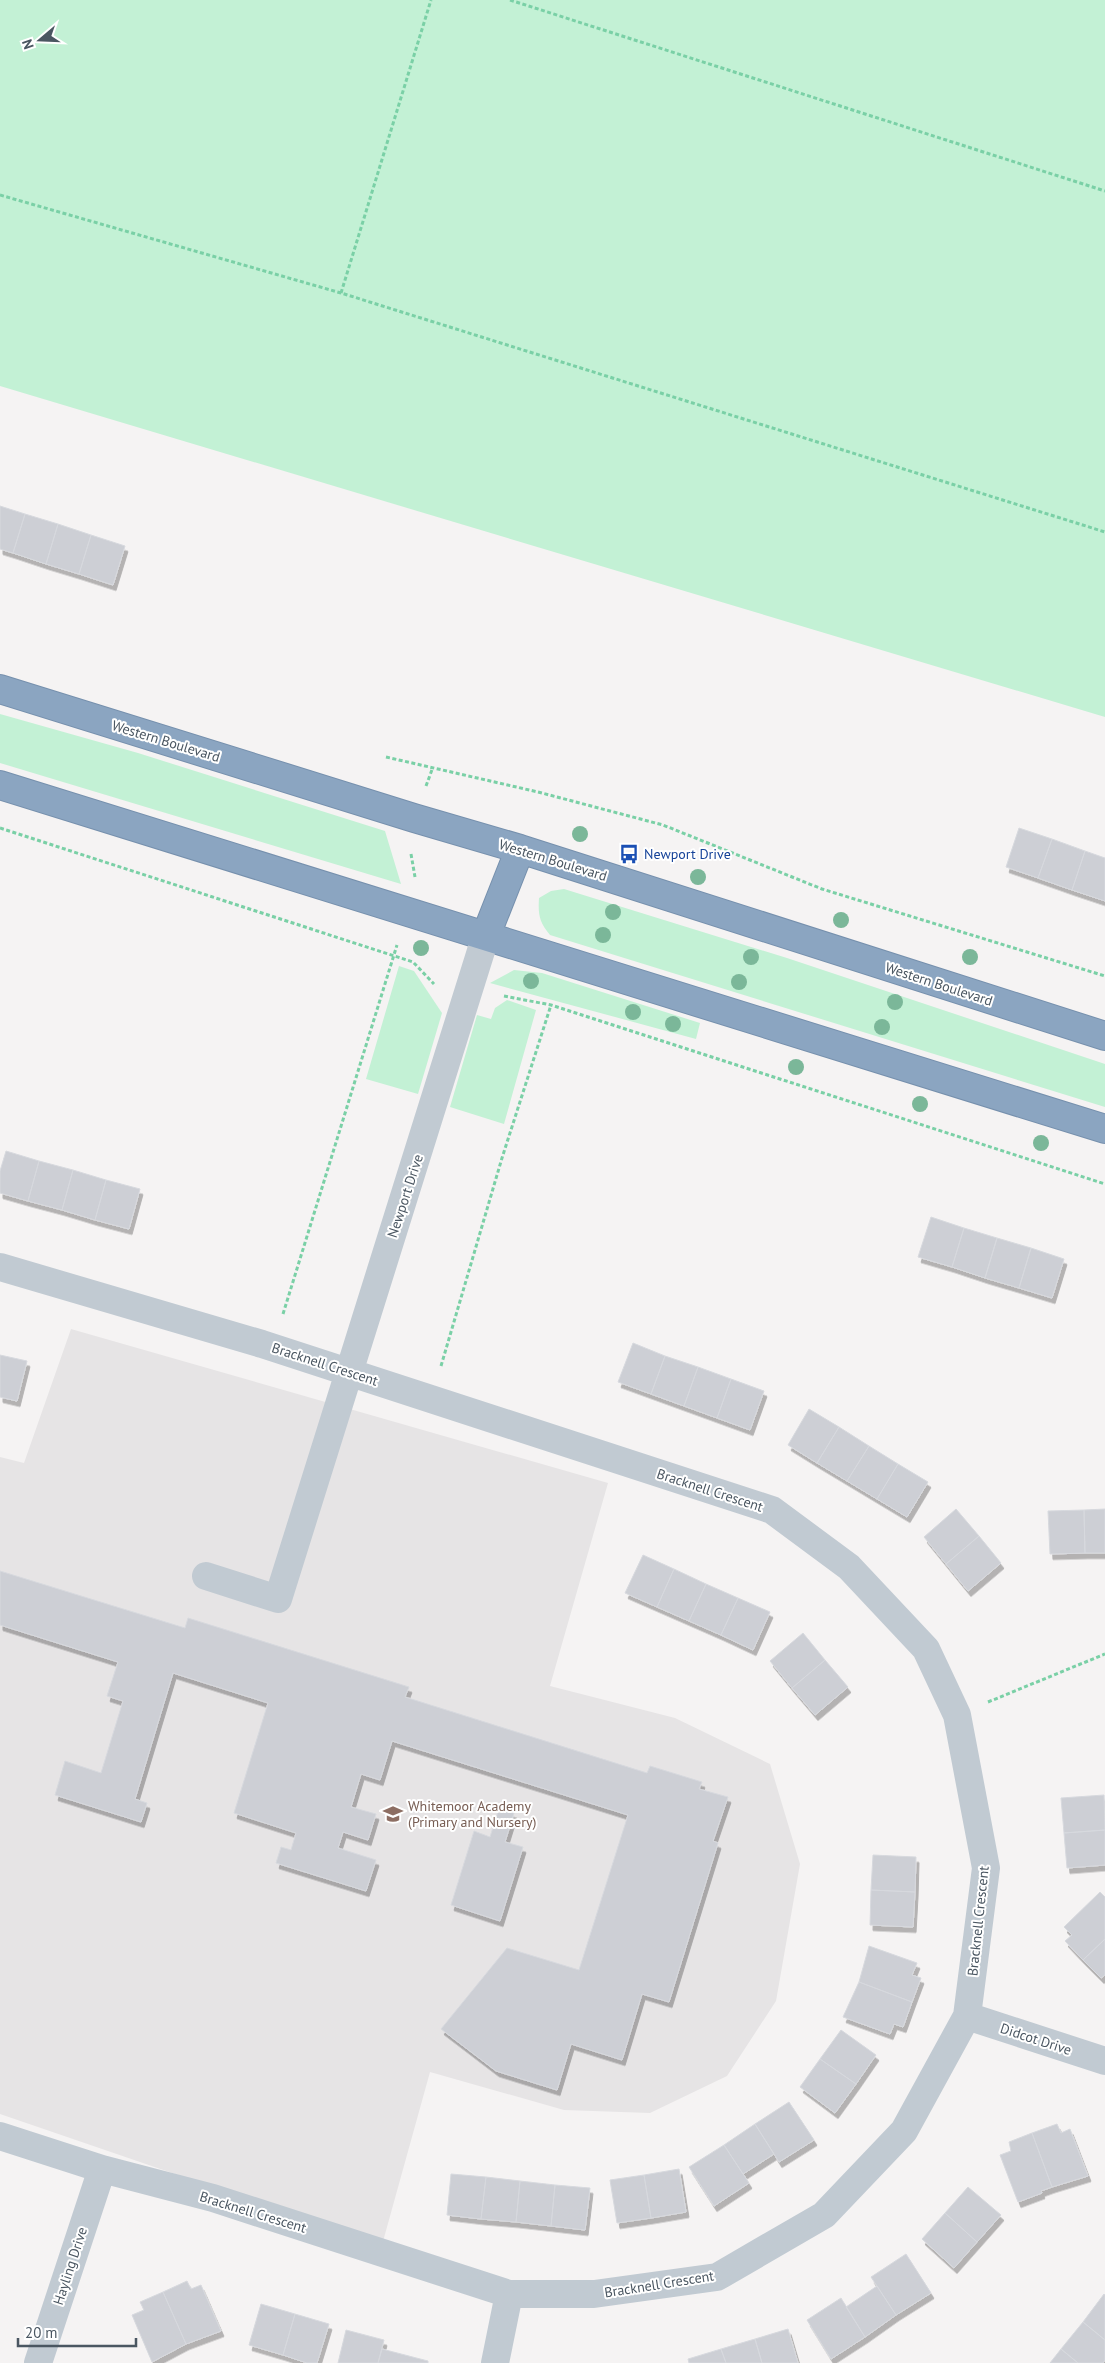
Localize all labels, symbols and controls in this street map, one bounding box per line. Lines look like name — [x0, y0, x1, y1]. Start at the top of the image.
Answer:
north arrow — [15, 15, 65, 65]
text: N — [18, 37, 38, 52]
street label: Western Boulevard — [110, 716, 222, 766]
street label: Western Boulevard — [497, 835, 609, 885]
bus stop icon: Newport Drive — [618, 843, 640, 865]
place label: Newport Drive — [644, 845, 731, 863]
street label: Western Boulevard — [883, 958, 995, 1010]
street label: Newport Drive — [383, 1152, 427, 1240]
street label: Bracknell Crescent — [270, 1338, 381, 1390]
street label: Bracknell Crescent — [655, 1464, 766, 1516]
place label: Whitemoor Academy (Primary and Nursery) — [408, 1797, 536, 1831]
school or university icon: Whitemoor Academy (Primary and Nursery) — [382, 1803, 404, 1825]
street label: Bracknell Crescent — [963, 1865, 993, 1977]
street label: Didcot Drive — [998, 2019, 1074, 2059]
street label: Bracknell Crescent — [197, 2187, 309, 2237]
street label: Hayling Drive — [49, 2225, 91, 2307]
street label: Bracknell Crescent — [603, 2266, 715, 2302]
scale bar — [18, 2316, 135, 2348]
text: 20 m — [25, 2323, 58, 2342]

